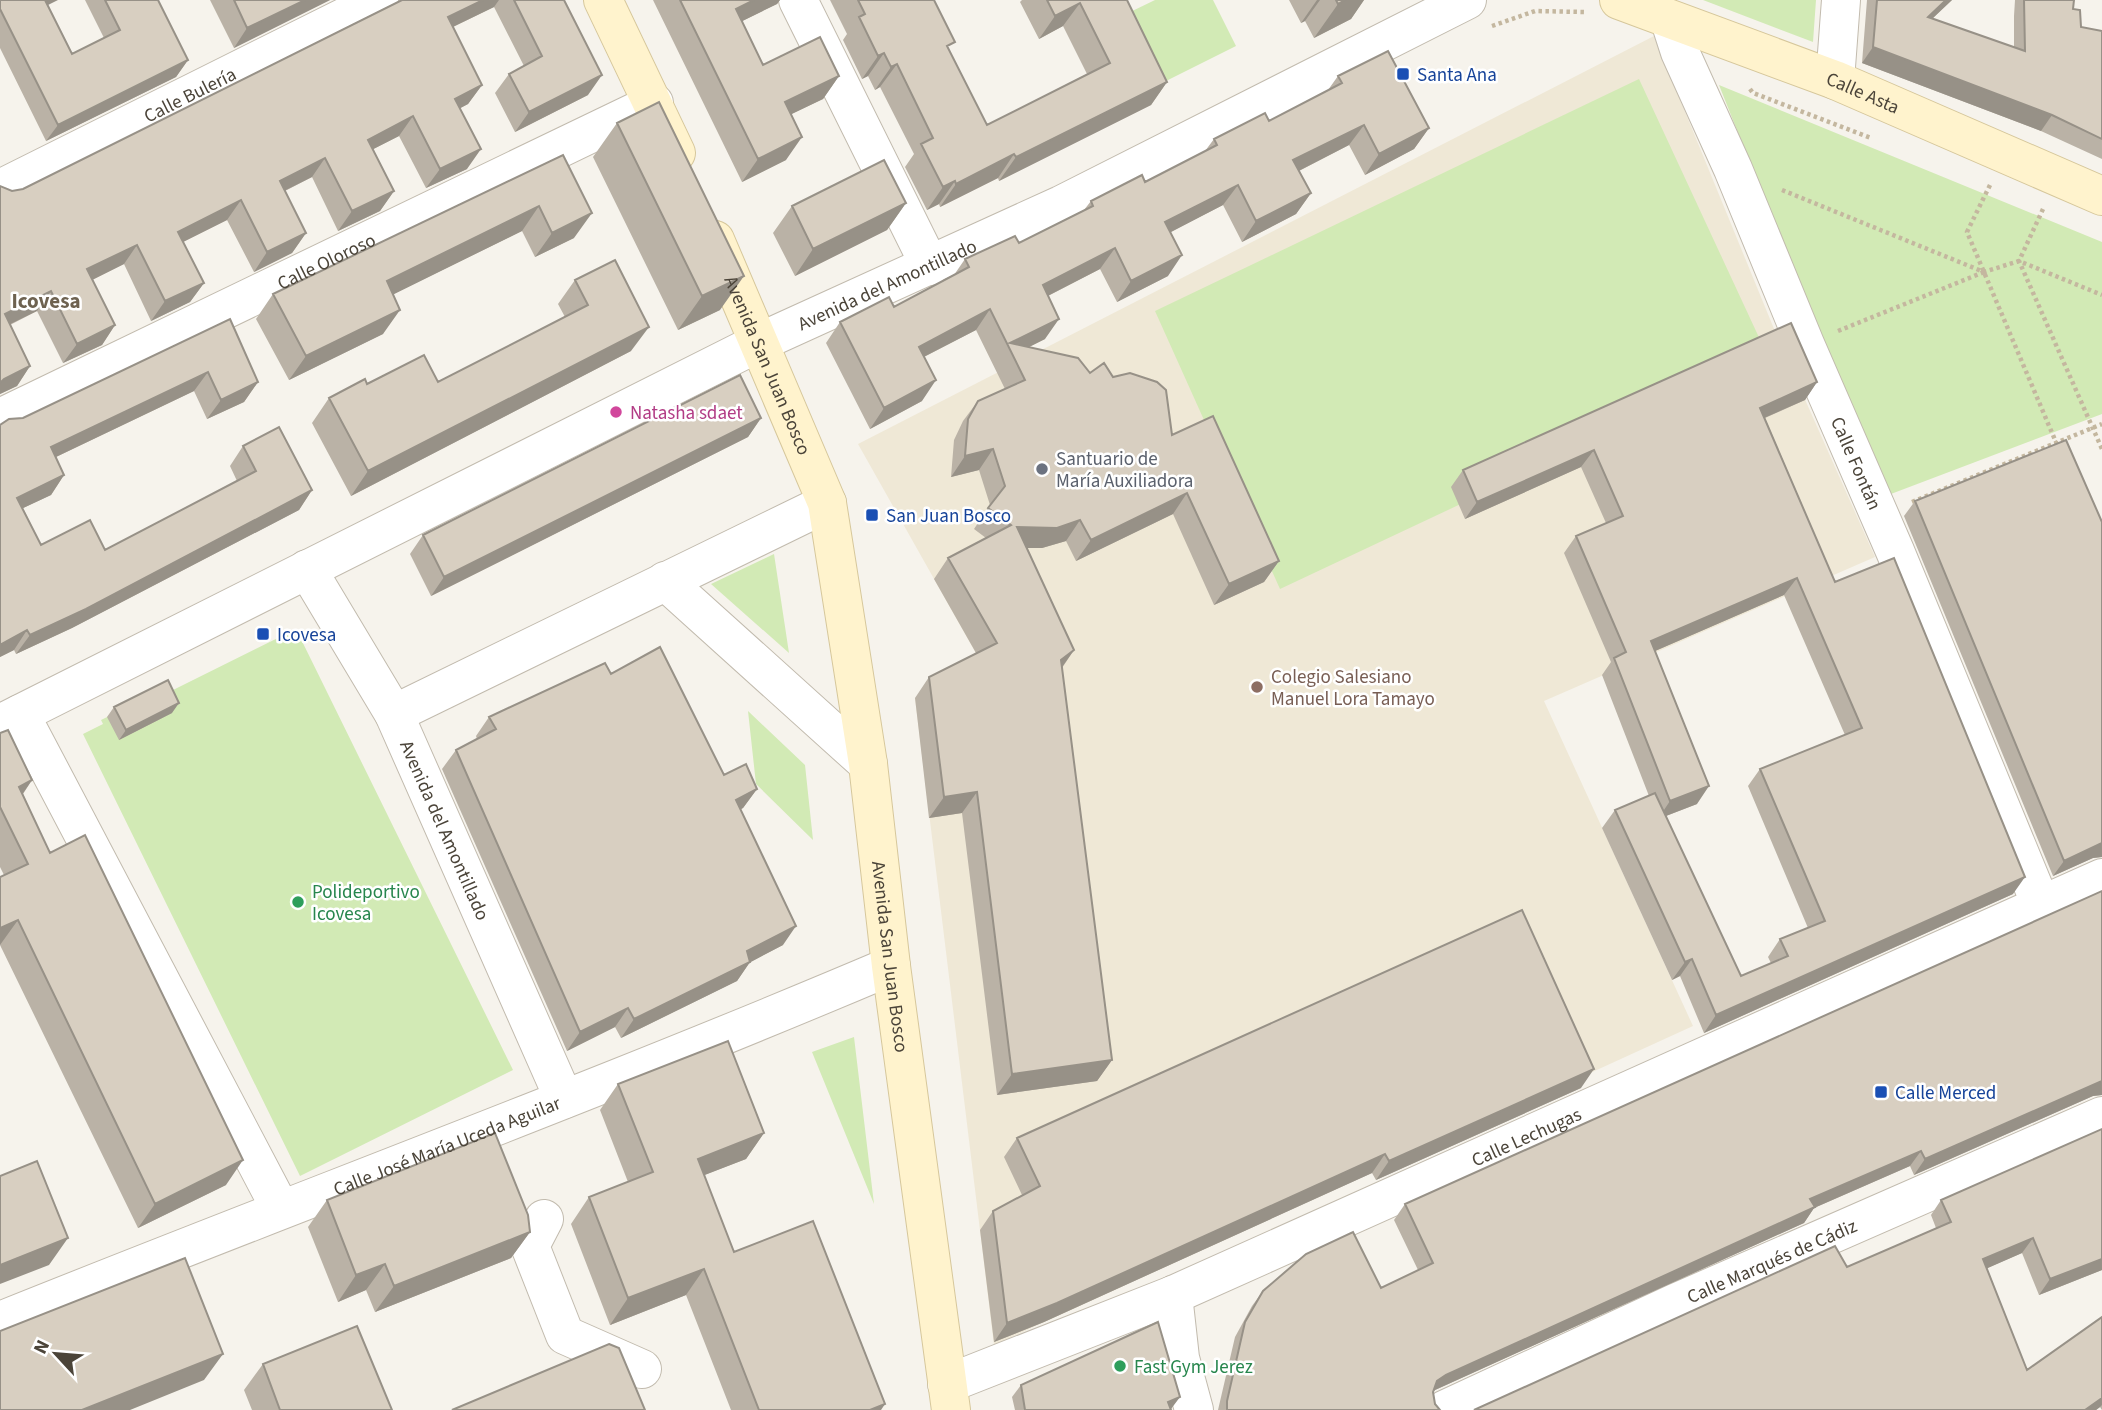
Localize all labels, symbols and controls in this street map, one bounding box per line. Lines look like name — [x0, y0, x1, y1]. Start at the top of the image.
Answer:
street label: Calle Bulería — [140, 61, 241, 130]
place label: Santa Ana — [1417, 62, 1497, 89]
marker: Santa Ana — [1395, 66, 1411, 82]
street label: Calle Asta — [1822, 66, 1903, 121]
street label: Calle Oloroso — [273, 227, 380, 297]
street label: Avenida del Amontillado — [794, 233, 981, 338]
street label: Avenida San Juan Bosco — [717, 272, 817, 460]
district label: Icovesa — [11, 286, 81, 316]
place label: Natasha sdaet — [630, 400, 743, 427]
marker: Natasha sdaet — [608, 404, 624, 420]
street label: Calle Fontán — [1823, 413, 1888, 514]
place label: Santuario de María Auxiliadora — [1056, 446, 1193, 495]
marker: Santuario de María Auxiliadora — [1034, 461, 1050, 477]
place label: San Juan Bosco — [886, 503, 1011, 530]
marker: San Juan Bosco — [864, 507, 880, 523]
place label: Icovesa — [277, 622, 336, 649]
marker: Icovesa — [255, 626, 271, 642]
place label: Colegio Salesiano Manuel Lora Tamayo — [1271, 664, 1435, 713]
marker: Colegio Salesiano Manuel Lora Tamayo — [1249, 679, 1265, 695]
street label: Avenida del Amontillado — [392, 736, 495, 925]
street label: Avenida San Juan Bosco — [864, 860, 915, 1054]
place label: Polideportivo Icovesa — [312, 879, 420, 928]
marker: Polideportivo Icovesa — [290, 894, 306, 910]
place label: Calle Merced — [1895, 1080, 1996, 1107]
marker: Calle Merced — [1873, 1084, 1889, 1100]
street label: Calle José María Uceda Aguilar — [330, 1090, 565, 1203]
street label: Calle Lechugas — [1467, 1101, 1586, 1174]
street label: Calle Marqués de Cádiz — [1683, 1213, 1861, 1311]
north arrow — [21, 1319, 91, 1389]
text: N — [27, 1336, 57, 1359]
place label: Fast Gym Jerez — [1134, 1354, 1253, 1381]
marker: Fast Gym Jerez — [1112, 1358, 1128, 1374]

